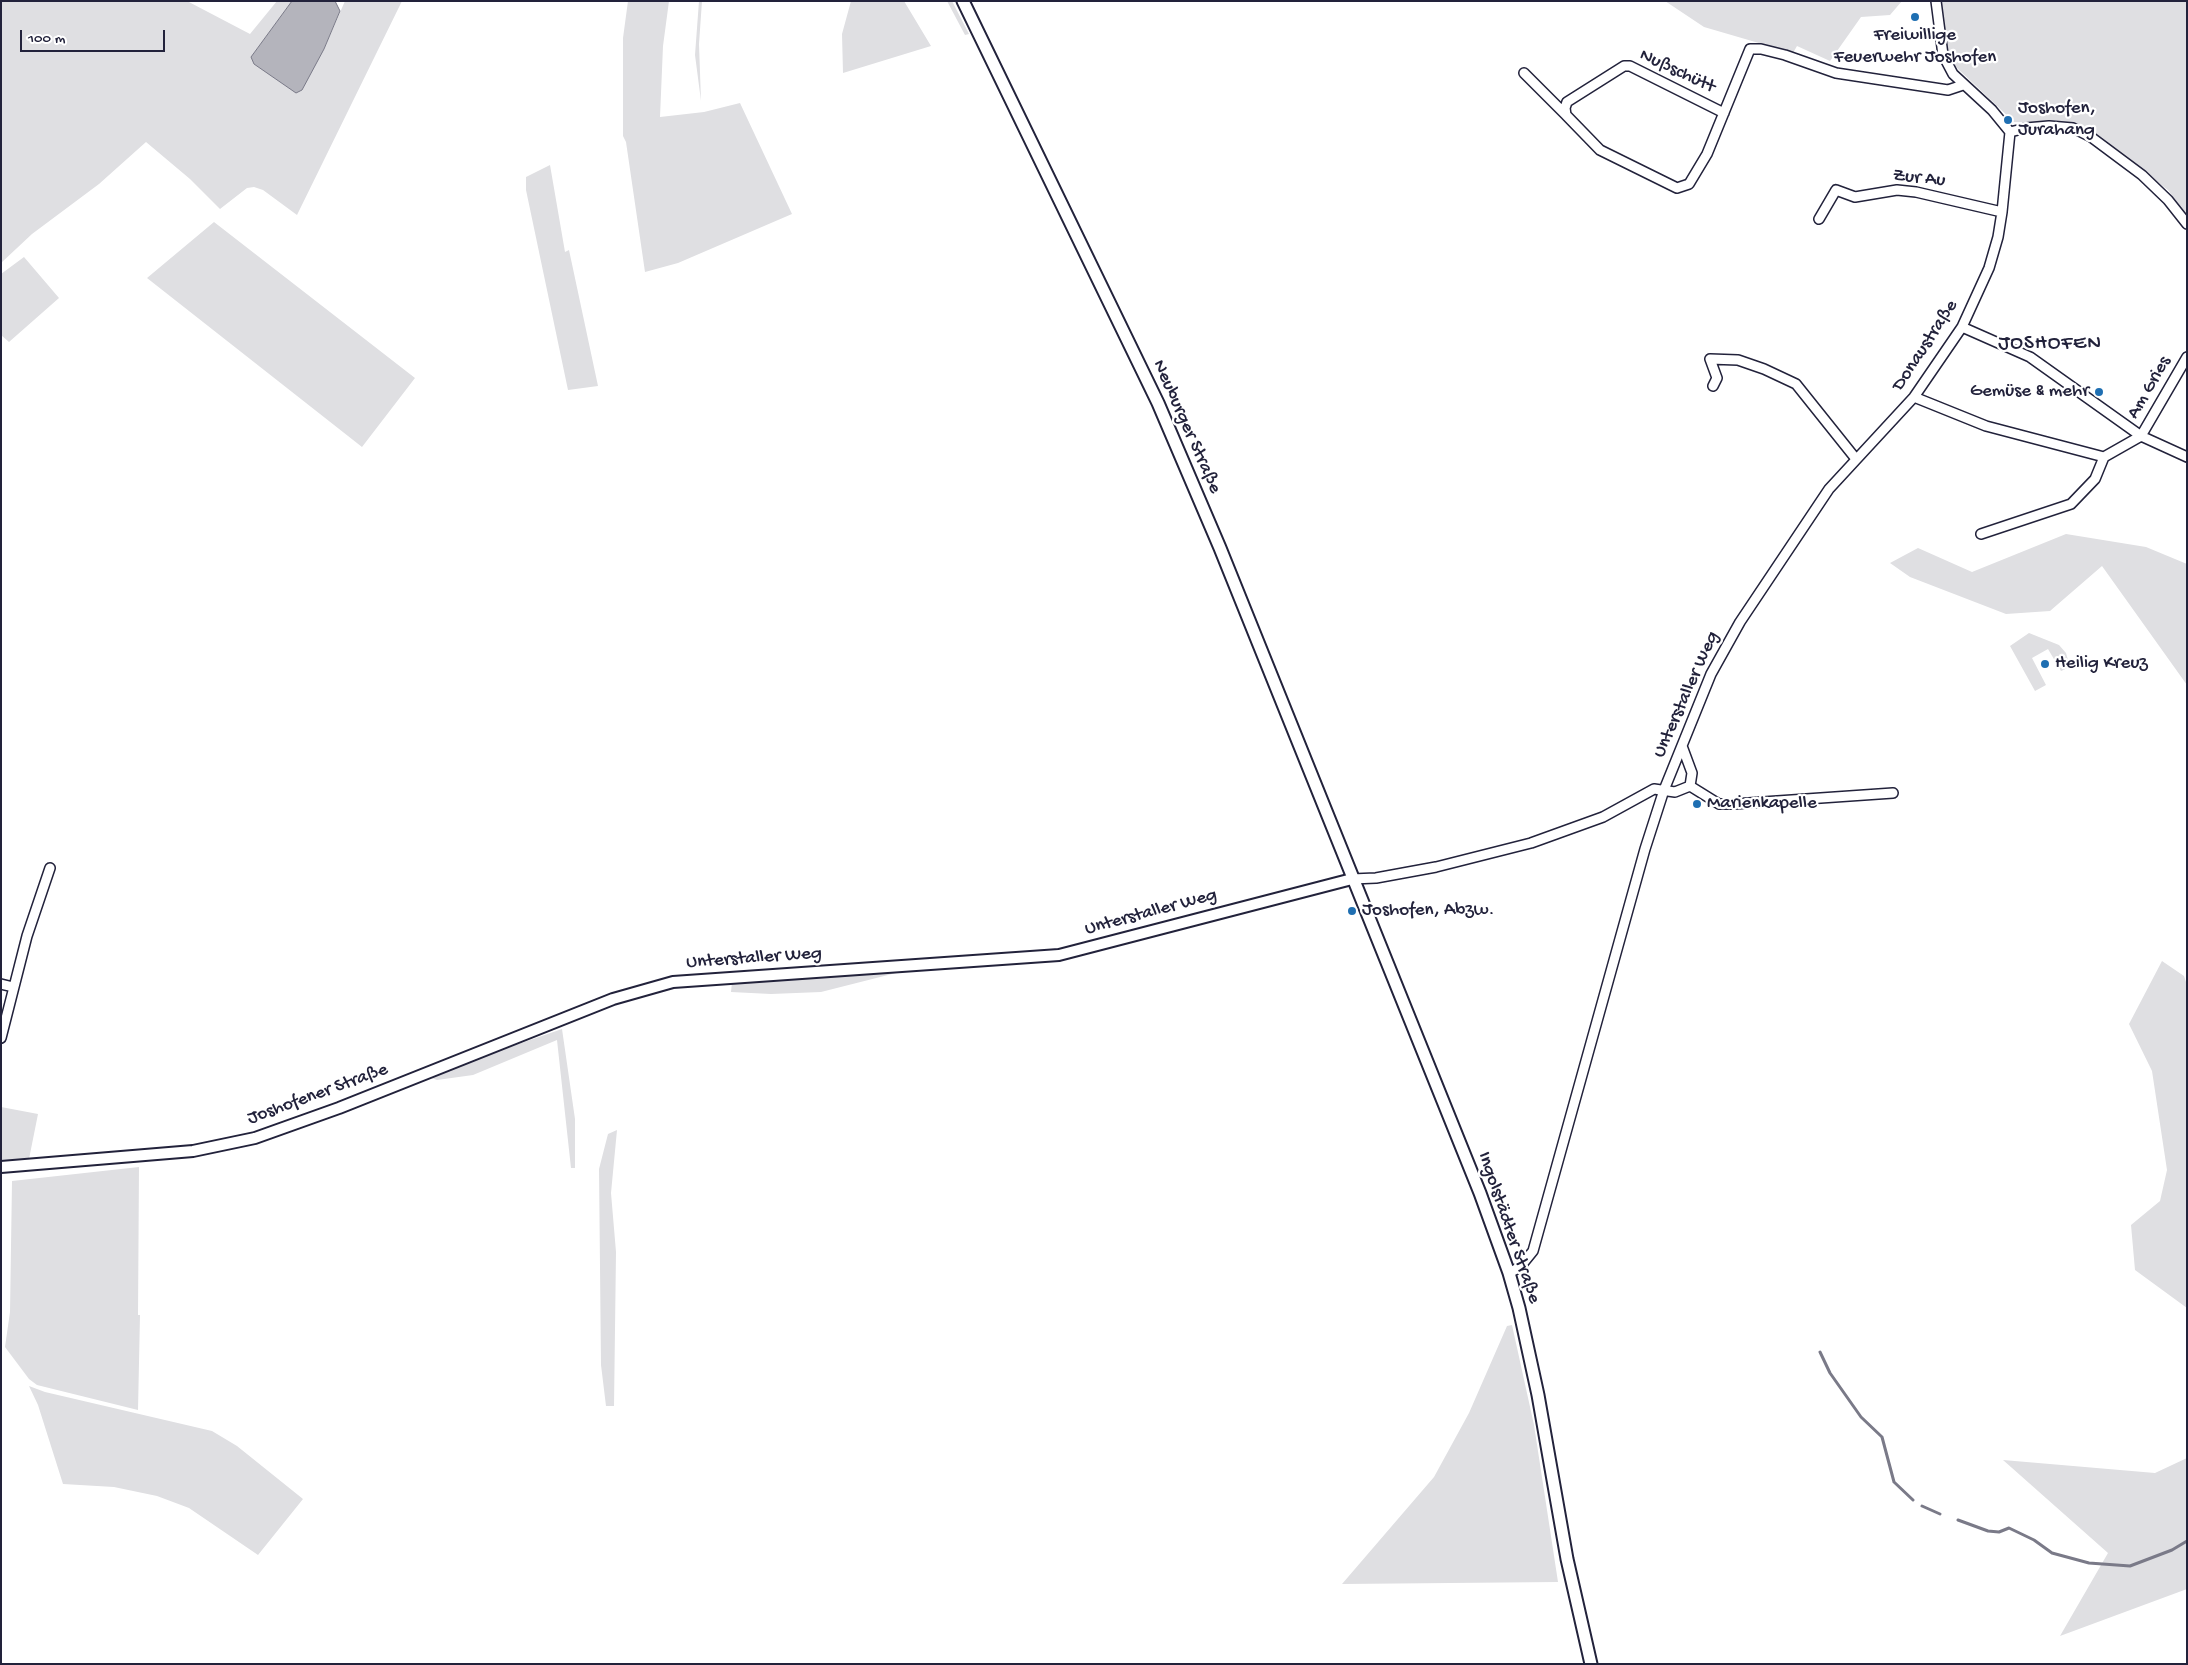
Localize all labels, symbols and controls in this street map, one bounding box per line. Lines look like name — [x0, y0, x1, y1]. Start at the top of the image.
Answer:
marker: Freiwillige Feuerwehr Joshofen — [1909, 11, 1921, 23]
scale bar — [22, 20, 168, 52]
place label: Freiwillige Feuerwehr Joshofen — [1834, 25, 1996, 69]
text: 100 m — [28, 30, 65, 48]
street label: Nußschütt — [1635, 45, 1719, 99]
place label: Joshofen, Jurahang — [2018, 98, 2096, 142]
marker: Joshofen, Jurahang — [2002, 114, 2014, 126]
street label: Zur Au — [1892, 165, 1946, 193]
street label: Donaustraße — [1888, 296, 1964, 396]
district label: JOSHOFEN — [1997, 332, 2103, 358]
street label: Am Gries — [2123, 352, 2177, 424]
street label: Neuburger Straße — [1146, 357, 1226, 497]
place label: Gemüse & mehr — [1970, 381, 2089, 403]
marker: Gemüse & mehr — [2093, 386, 2105, 398]
street label: Unterstaller Weg — [1649, 628, 1725, 762]
place label: Heilig Kreuz — [2055, 653, 2148, 675]
marker: Heilig Kreuz — [2039, 658, 2051, 670]
place label: Marienkapelle — [1707, 793, 1817, 815]
marker: Marienkapelle — [1691, 798, 1703, 810]
street label: Unterstaller Weg — [1082, 884, 1220, 942]
place label: Joshofen, Abzw. — [1362, 900, 1494, 922]
marker: Joshofen, Abzw. — [1346, 905, 1358, 917]
street label: Unterstaller Weg — [685, 943, 823, 975]
street label: Joshofener Straße — [245, 1059, 391, 1131]
street label: Ingolstädter Straße — [1471, 1149, 1545, 1307]

